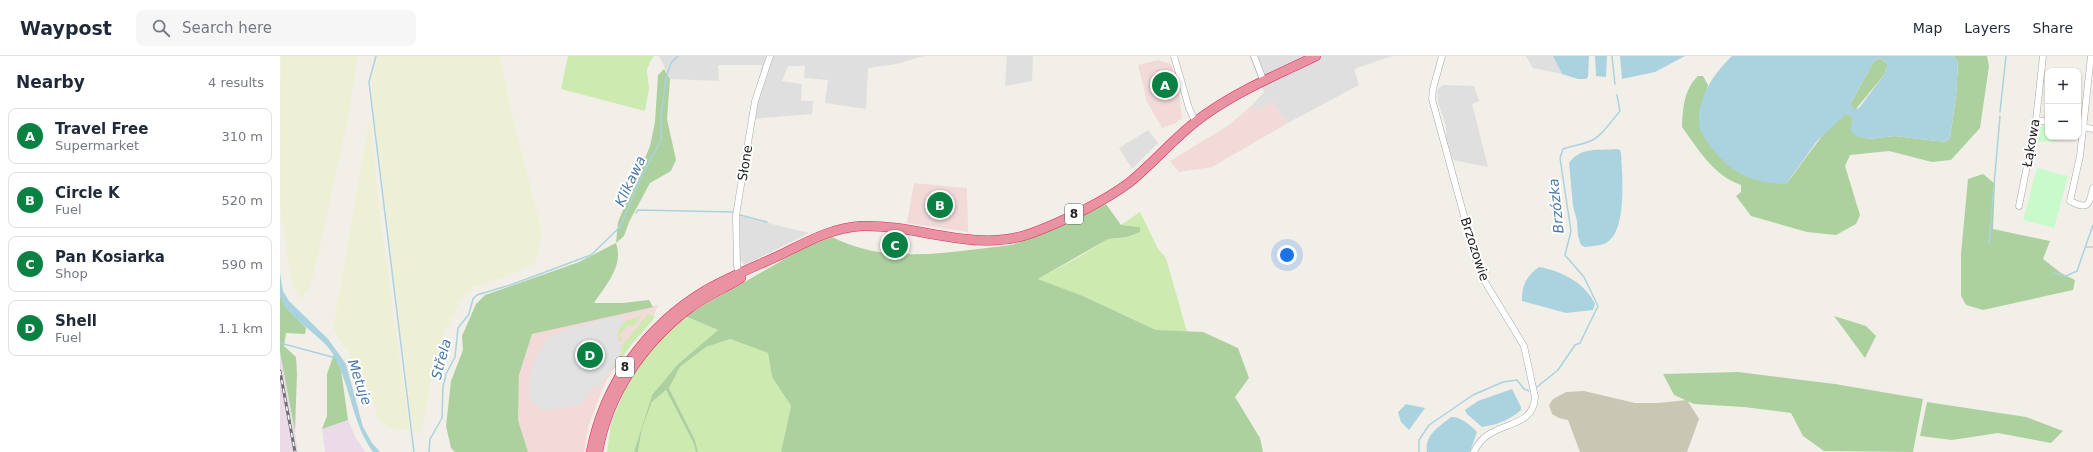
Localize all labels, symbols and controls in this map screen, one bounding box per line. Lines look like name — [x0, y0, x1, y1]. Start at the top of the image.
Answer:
search box — [136, 10, 416, 46]
text: Waypost — [20, 17, 112, 39]
icon: search — [150, 17, 172, 39]
text: Search here — [182, 19, 272, 37]
text: Map — [1913, 20, 1942, 36]
text: Layers — [1964, 20, 2011, 36]
text: Share — [2033, 20, 2073, 36]
map controls — [2045, 68, 2081, 140]
button: + — [2045, 68, 2081, 104]
pin: A — [1152, 70, 1178, 100]
text: Nearby — [16, 72, 85, 92]
text: 4 results — [208, 75, 264, 90]
button: − — [2045, 104, 2081, 140]
street label: Łąkowa — [2019, 118, 2043, 169]
text: Travel Free — [55, 120, 148, 138]
text: A — [25, 129, 35, 144]
text: 310 m — [221, 129, 263, 144]
text: Supermarket — [55, 138, 139, 153]
street label: Słone — [735, 144, 755, 182]
water label: Klikawa — [611, 153, 649, 209]
water label: Brzózka — [1545, 178, 1567, 234]
text: Circle K — [55, 184, 120, 202]
pin: B — [927, 190, 953, 220]
text: B — [25, 193, 35, 208]
text: 520 m — [221, 193, 263, 208]
text: Fuel — [55, 202, 82, 217]
road number: 8 — [1065, 204, 1083, 224]
street label: Brzozowie — [1458, 215, 1492, 283]
pin: C — [882, 230, 908, 260]
your location — [1277, 245, 1297, 265]
text: Pan Kosiarka — [55, 248, 165, 266]
text: C — [25, 257, 35, 272]
text: 590 m — [221, 257, 263, 272]
text: Shop — [55, 266, 88, 281]
text: Shell — [55, 312, 97, 330]
text: D — [25, 321, 35, 336]
text: 1.1 km — [218, 321, 263, 336]
text: Fuel — [55, 330, 82, 345]
water label: Střela — [428, 337, 454, 381]
pin: D — [577, 340, 603, 370]
water label: Metuje — [345, 357, 375, 407]
road number: 8 — [616, 357, 634, 377]

